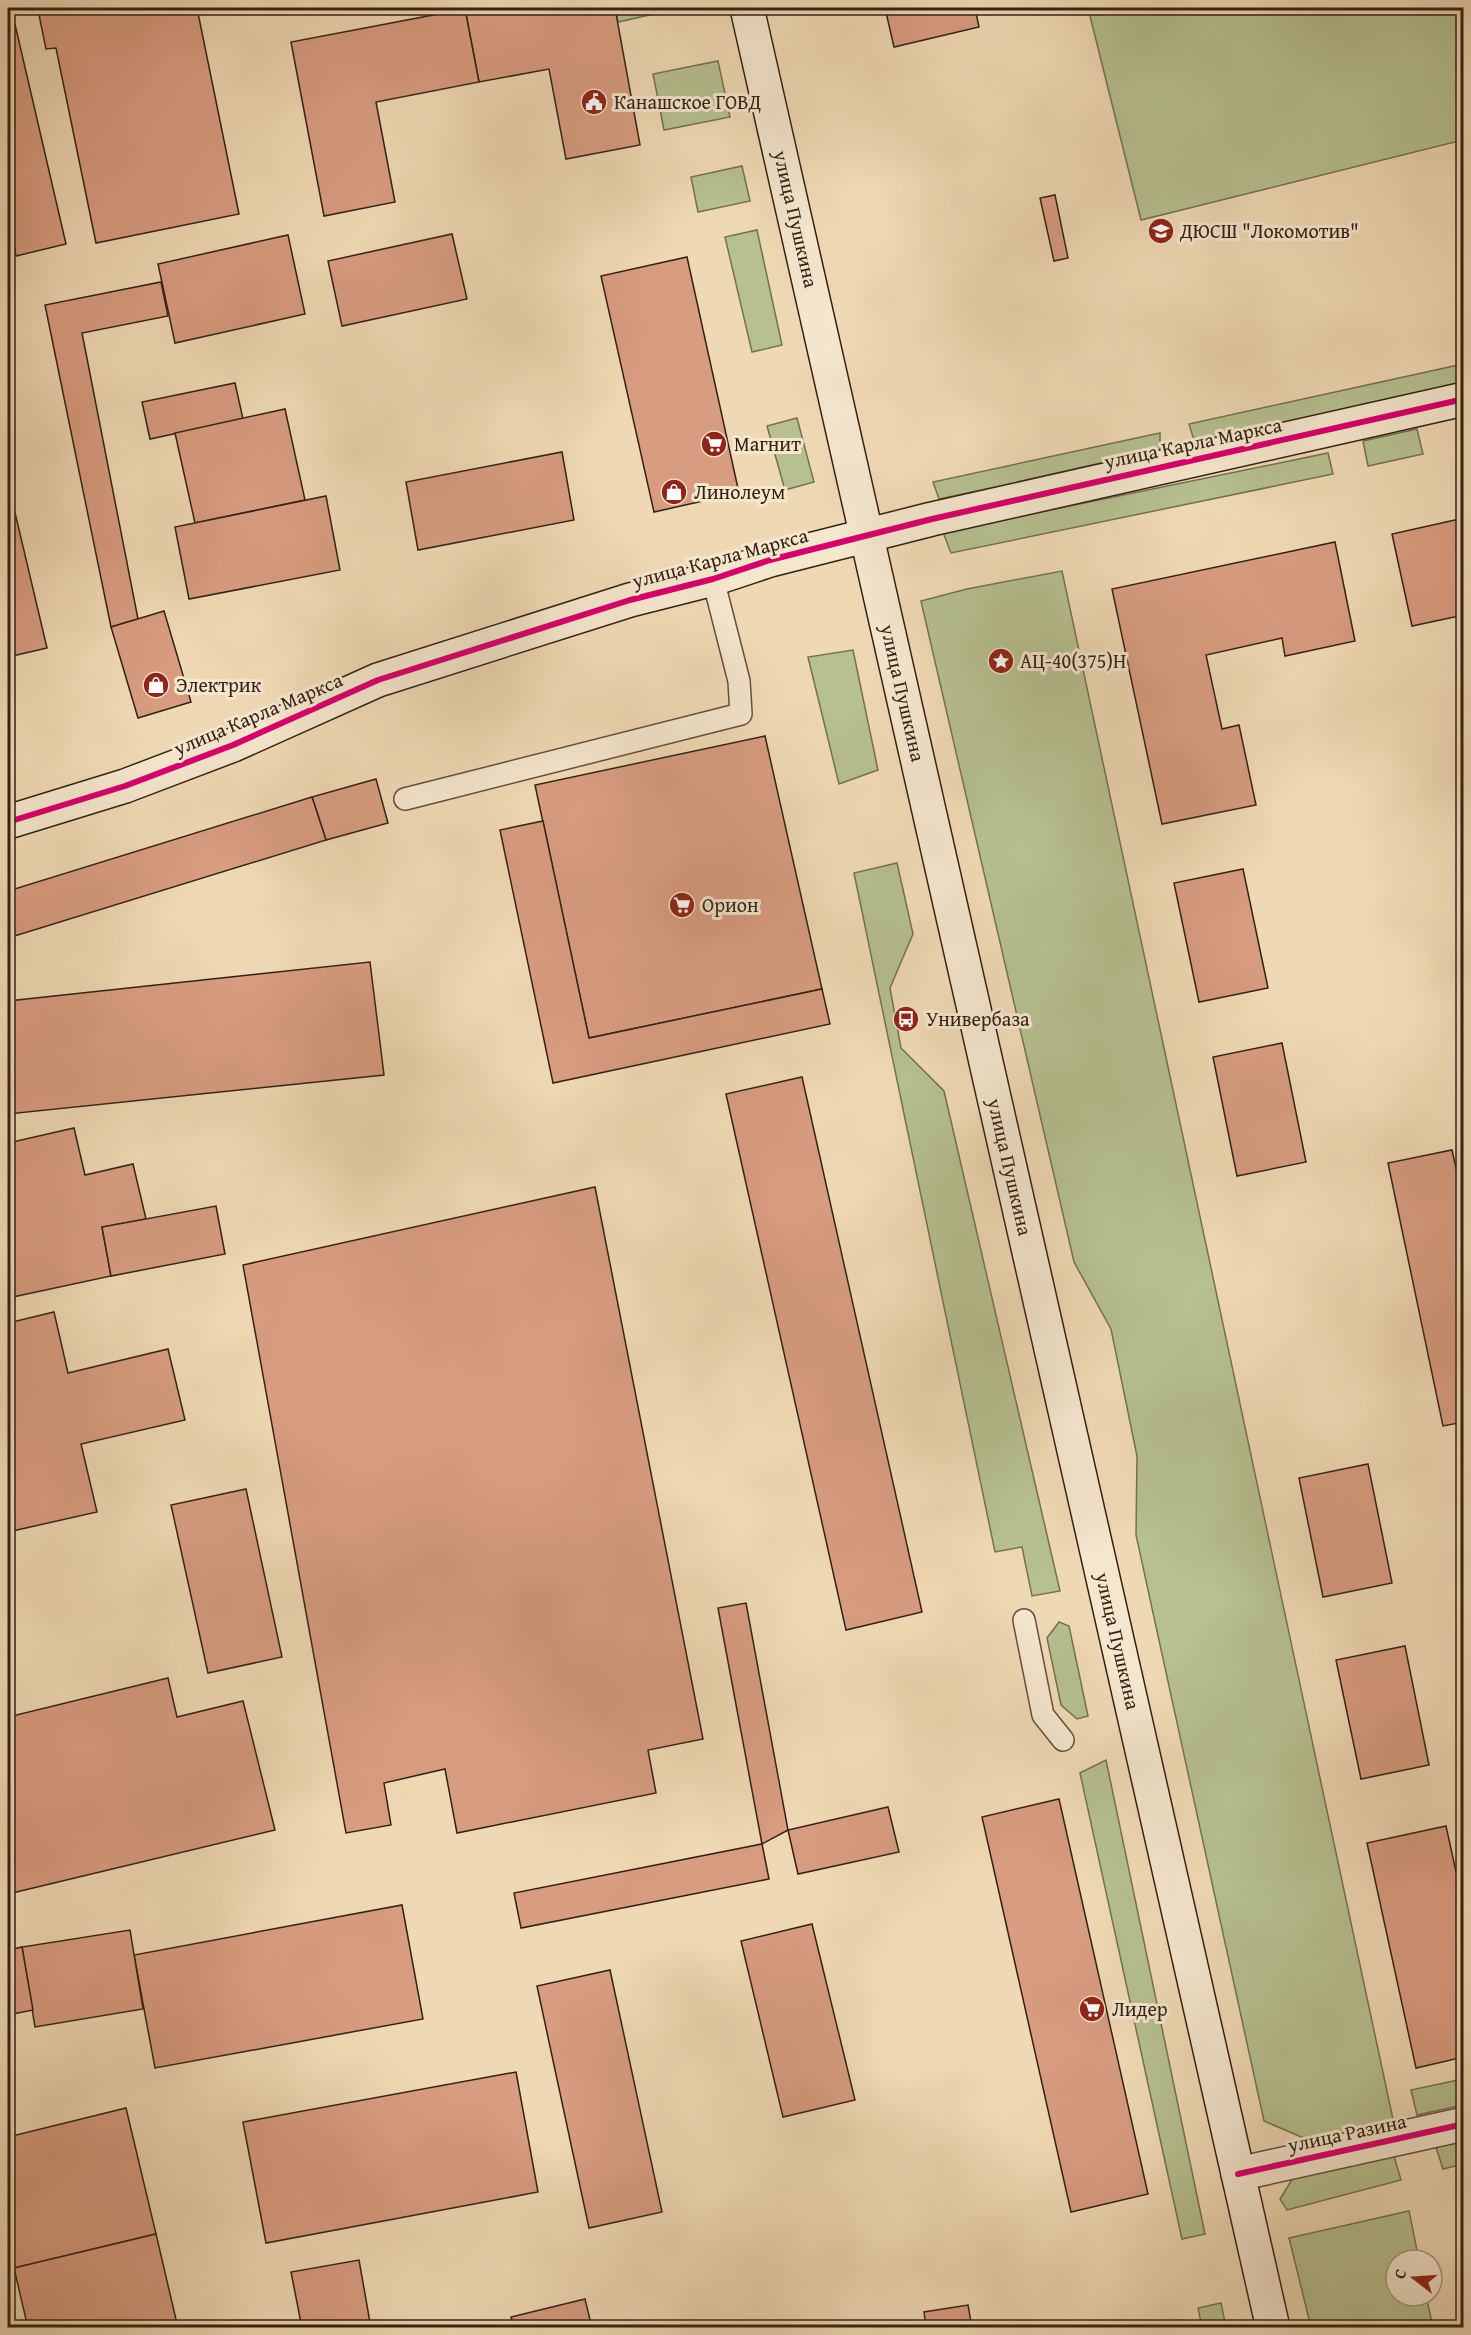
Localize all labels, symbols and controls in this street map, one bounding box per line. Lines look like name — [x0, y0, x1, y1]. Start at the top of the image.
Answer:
public building icon: Канашское ГОВД — [579, 87, 609, 117]
place label: Канашское ГОВД — [614, 87, 762, 116]
street label: улица Пушкина — [766, 146, 826, 291]
school or university icon: ДЮСШ "Локомотив" — [1146, 216, 1176, 246]
place label: ДЮСШ "Локомотив" — [1179, 216, 1359, 245]
street label: улица Карла Маркса — [1100, 409, 1285, 476]
supermarket icon: Магнит — [699, 429, 729, 459]
place label: Магнит — [734, 429, 801, 458]
shop icon: Линолеум — [659, 477, 689, 507]
place label: Линолеум — [694, 477, 785, 506]
street label: улица Карла Маркса — [628, 520, 811, 595]
street label: улица Пушкина — [873, 620, 933, 765]
place icon: АЦ-40(375)Н — [986, 646, 1016, 676]
place label: АЦ-40(375)Н — [1020, 646, 1126, 675]
street label: улица Карла Маркса — [168, 665, 347, 763]
shop icon: Электрик — [141, 670, 171, 700]
place label: Электрик — [176, 670, 262, 699]
supermarket icon: Орион — [667, 890, 697, 920]
place label: Орион — [702, 890, 759, 919]
bus stop icon: Универбаза — [891, 1004, 921, 1034]
place label: Универбаза — [926, 1004, 1030, 1033]
street label: улица Пушкина — [980, 1094, 1040, 1239]
street label: улица Пушкина — [1088, 1568, 1148, 1713]
supermarket icon: Лидер — [1077, 1994, 1107, 2024]
place label: Лидер — [1112, 1994, 1168, 2023]
street label: улица Разина — [1284, 2106, 1409, 2159]
north arrow — [1384, 2248, 1444, 2308]
text: С — [1387, 2266, 1412, 2281]

